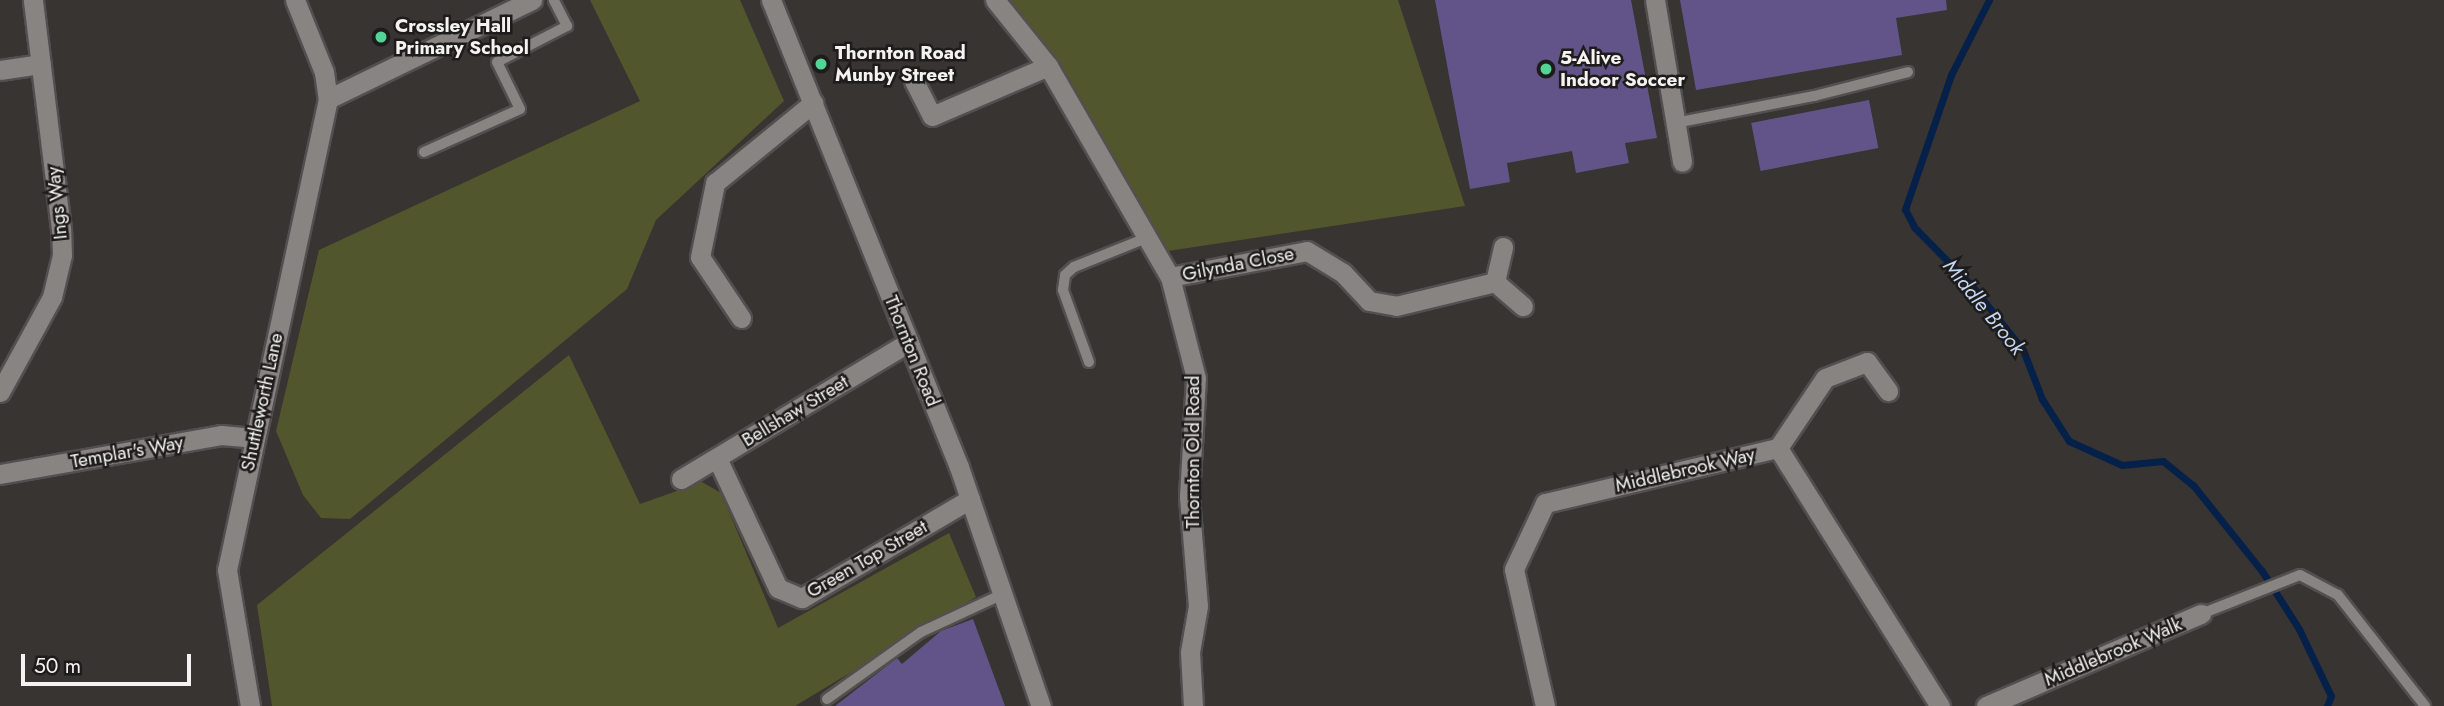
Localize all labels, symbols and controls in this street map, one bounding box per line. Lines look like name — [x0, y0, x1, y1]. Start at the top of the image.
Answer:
place label: Crossley Hall Primary School — [395, 15, 529, 59]
marker: Crossley Hall Primary School — [373, 29, 389, 45]
place label: Thornton Road Munby Street — [835, 42, 966, 86]
place label: 5-Alive Indoor Soccer — [1560, 47, 1685, 91]
marker: Thornton Road Munby Street — [813, 56, 829, 72]
marker: 5-Alive Indoor Soccer — [1538, 61, 1554, 77]
street label: Ings Way — [42, 165, 72, 241]
street label: Gilynda Close — [1180, 242, 1296, 286]
water label: Middle Brook — [1938, 254, 2030, 360]
street label: Thornton Road — [879, 292, 945, 410]
street label: Shuttleworth Lane — [236, 331, 288, 473]
street label: Bellshaw Street — [738, 370, 852, 452]
street label: Thornton Old Road — [1182, 375, 1204, 529]
street label: Templar's Way — [69, 431, 185, 473]
street label: Middlebrook Way — [1613, 443, 1757, 497]
street label: Green Top Street — [803, 515, 931, 603]
street label: Middlebrook Walk — [2041, 613, 2185, 691]
scale bar — [24, 640, 194, 684]
text: 50 m — [34, 651, 81, 681]

